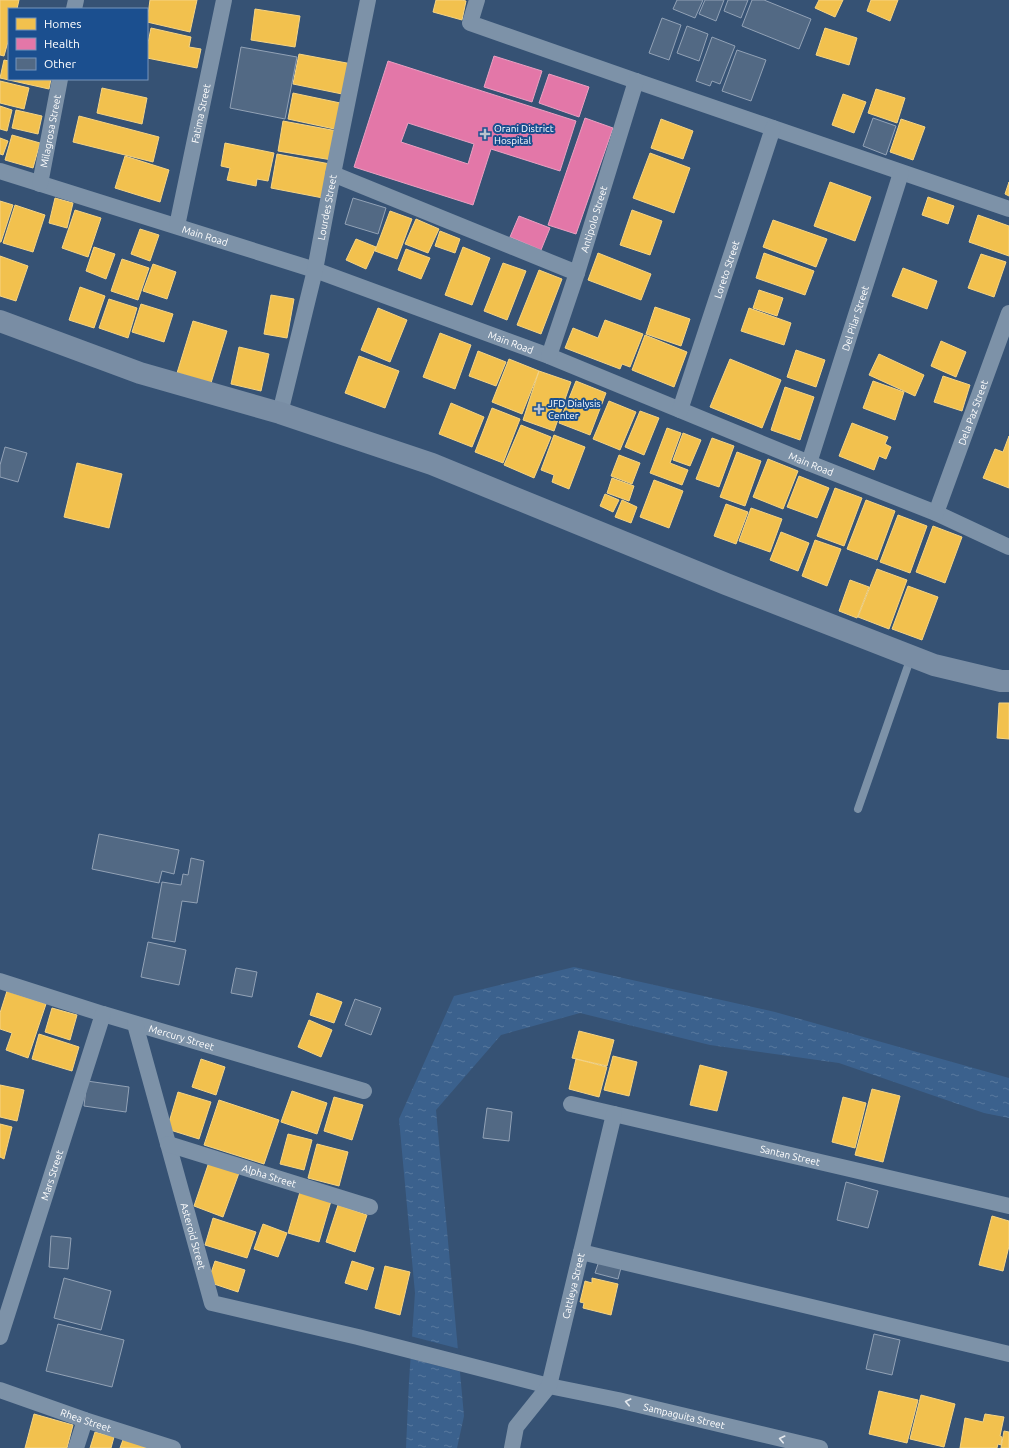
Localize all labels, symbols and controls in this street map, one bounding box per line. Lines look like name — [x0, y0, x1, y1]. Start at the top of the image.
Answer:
legend — [8, 8, 148, 80]
text: Homes — [44, 17, 82, 30]
text: Health — [44, 37, 80, 50]
text: Other — [44, 57, 77, 70]
street label: Fatima Street — [189, 83, 212, 144]
street label: Milagrosa Street — [38, 94, 63, 168]
place label: Orani District Hospital — [494, 123, 554, 146]
marker: Orani District Hospital — [479, 128, 491, 140]
street label: Lourdes Street — [316, 174, 339, 241]
street label: Antipolo Street — [579, 185, 609, 254]
street label: Main Road — [181, 224, 229, 248]
street label: Loreto Street — [712, 239, 742, 300]
street label: Del Pilar Street — [840, 284, 871, 352]
street label: Main Road — [487, 329, 535, 356]
street label: Dela Paz Street — [956, 379, 990, 447]
place label: JFD Dialysis Center — [548, 398, 601, 421]
marker: JFD Dialysis Center — [533, 403, 545, 415]
street label: Main Road — [787, 450, 835, 478]
street label: Mercury Street — [147, 1023, 215, 1052]
street label: Santan Street — [759, 1143, 821, 1168]
street label: Mars Street — [39, 1149, 65, 1202]
street label: Alpha Street — [241, 1162, 298, 1190]
street label: Asteroid Street — [179, 1202, 207, 1271]
street label: Cattleya Street — [560, 1252, 587, 1320]
one-way arrow — [625, 1399, 632, 1407]
street label: Sampaguita Street — [642, 1401, 726, 1431]
street label: Rhea Street — [59, 1407, 113, 1434]
one-way arrow — [779, 1435, 786, 1444]

